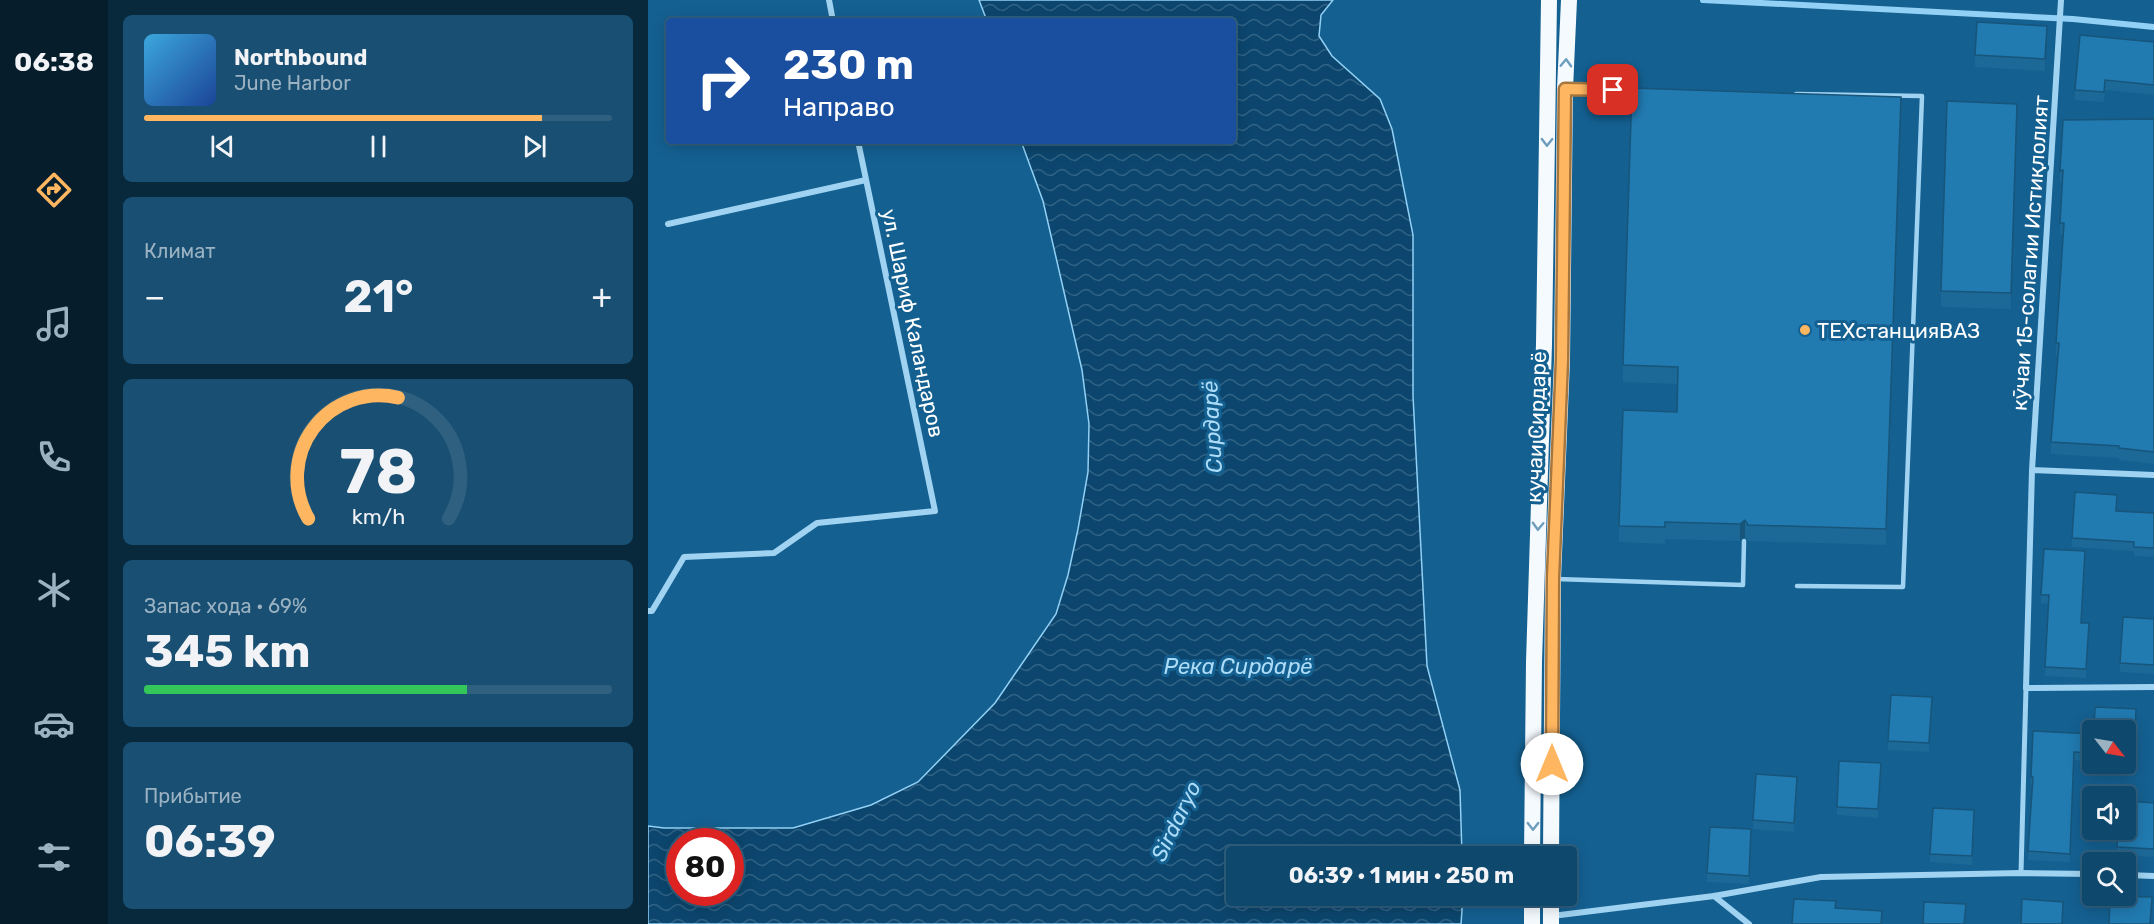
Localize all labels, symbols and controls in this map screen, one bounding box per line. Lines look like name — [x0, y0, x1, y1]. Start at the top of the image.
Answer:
text: 230 m — [783, 40, 914, 90]
icon: right — [684, 42, 762, 120]
text: Northbound — [234, 44, 367, 71]
text: 06:38 — [14, 46, 94, 78]
one-way arrow — [1560, 59, 1573, 68]
pin — [1587, 64, 1638, 115]
text: June Harbor — [234, 71, 351, 95]
icon: arrive — [1596, 73, 1629, 106]
text: Направо — [783, 91, 895, 123]
street label: кӯчаи 15-солагии Истиқлолият — [2007, 94, 2054, 412]
icon: previous — [206, 130, 239, 163]
icon: pause — [362, 130, 395, 163]
icon: next — [518, 130, 551, 163]
one-way arrow — [1541, 138, 1554, 147]
icon: directions — [33, 169, 75, 211]
street label: ул. Шариф Каландаров — [877, 207, 949, 439]
text: Климат — [144, 239, 216, 263]
text: 21° — [343, 270, 414, 323]
text: − — [144, 277, 165, 316]
text: + — [591, 277, 612, 316]
icon: music — [33, 303, 75, 345]
place label: ТЕХстанцияВАЗ — [1817, 318, 1980, 343]
marker: ТЕХстанцияВАЗ — [1798, 323, 1812, 337]
street label: кучаи Сирдарё — [1521, 351, 1551, 503]
water label: Сирдарё — [1196, 380, 1228, 474]
text: 78 — [339, 435, 417, 509]
icon: phone — [33, 436, 75, 478]
text: km/h — [351, 504, 405, 529]
one-way arrow — [1531, 522, 1544, 531]
icon: climate — [33, 569, 75, 611]
text: Запас хода · 69% — [144, 594, 307, 618]
text: 345 km — [144, 625, 311, 678]
water label: Река Сирдарё — [1164, 653, 1312, 680]
icon: car — [33, 703, 75, 745]
north arrow — [2082, 720, 2136, 774]
map controls — [2082, 720, 2136, 906]
position arrow — [1520, 732, 1584, 796]
water label: Sirdaryo — [1145, 776, 1207, 866]
text: Прибытие — [144, 784, 242, 808]
button: sound — [2082, 786, 2136, 840]
text: 06:39 — [144, 815, 276, 868]
one-way arrow — [1527, 822, 1539, 831]
speed limit sign: 80 — [666, 828, 744, 906]
icon: filters — [33, 836, 75, 878]
button: search — [2082, 852, 2136, 906]
text: 06:39 · 1 мин · 250 m — [1289, 862, 1514, 889]

